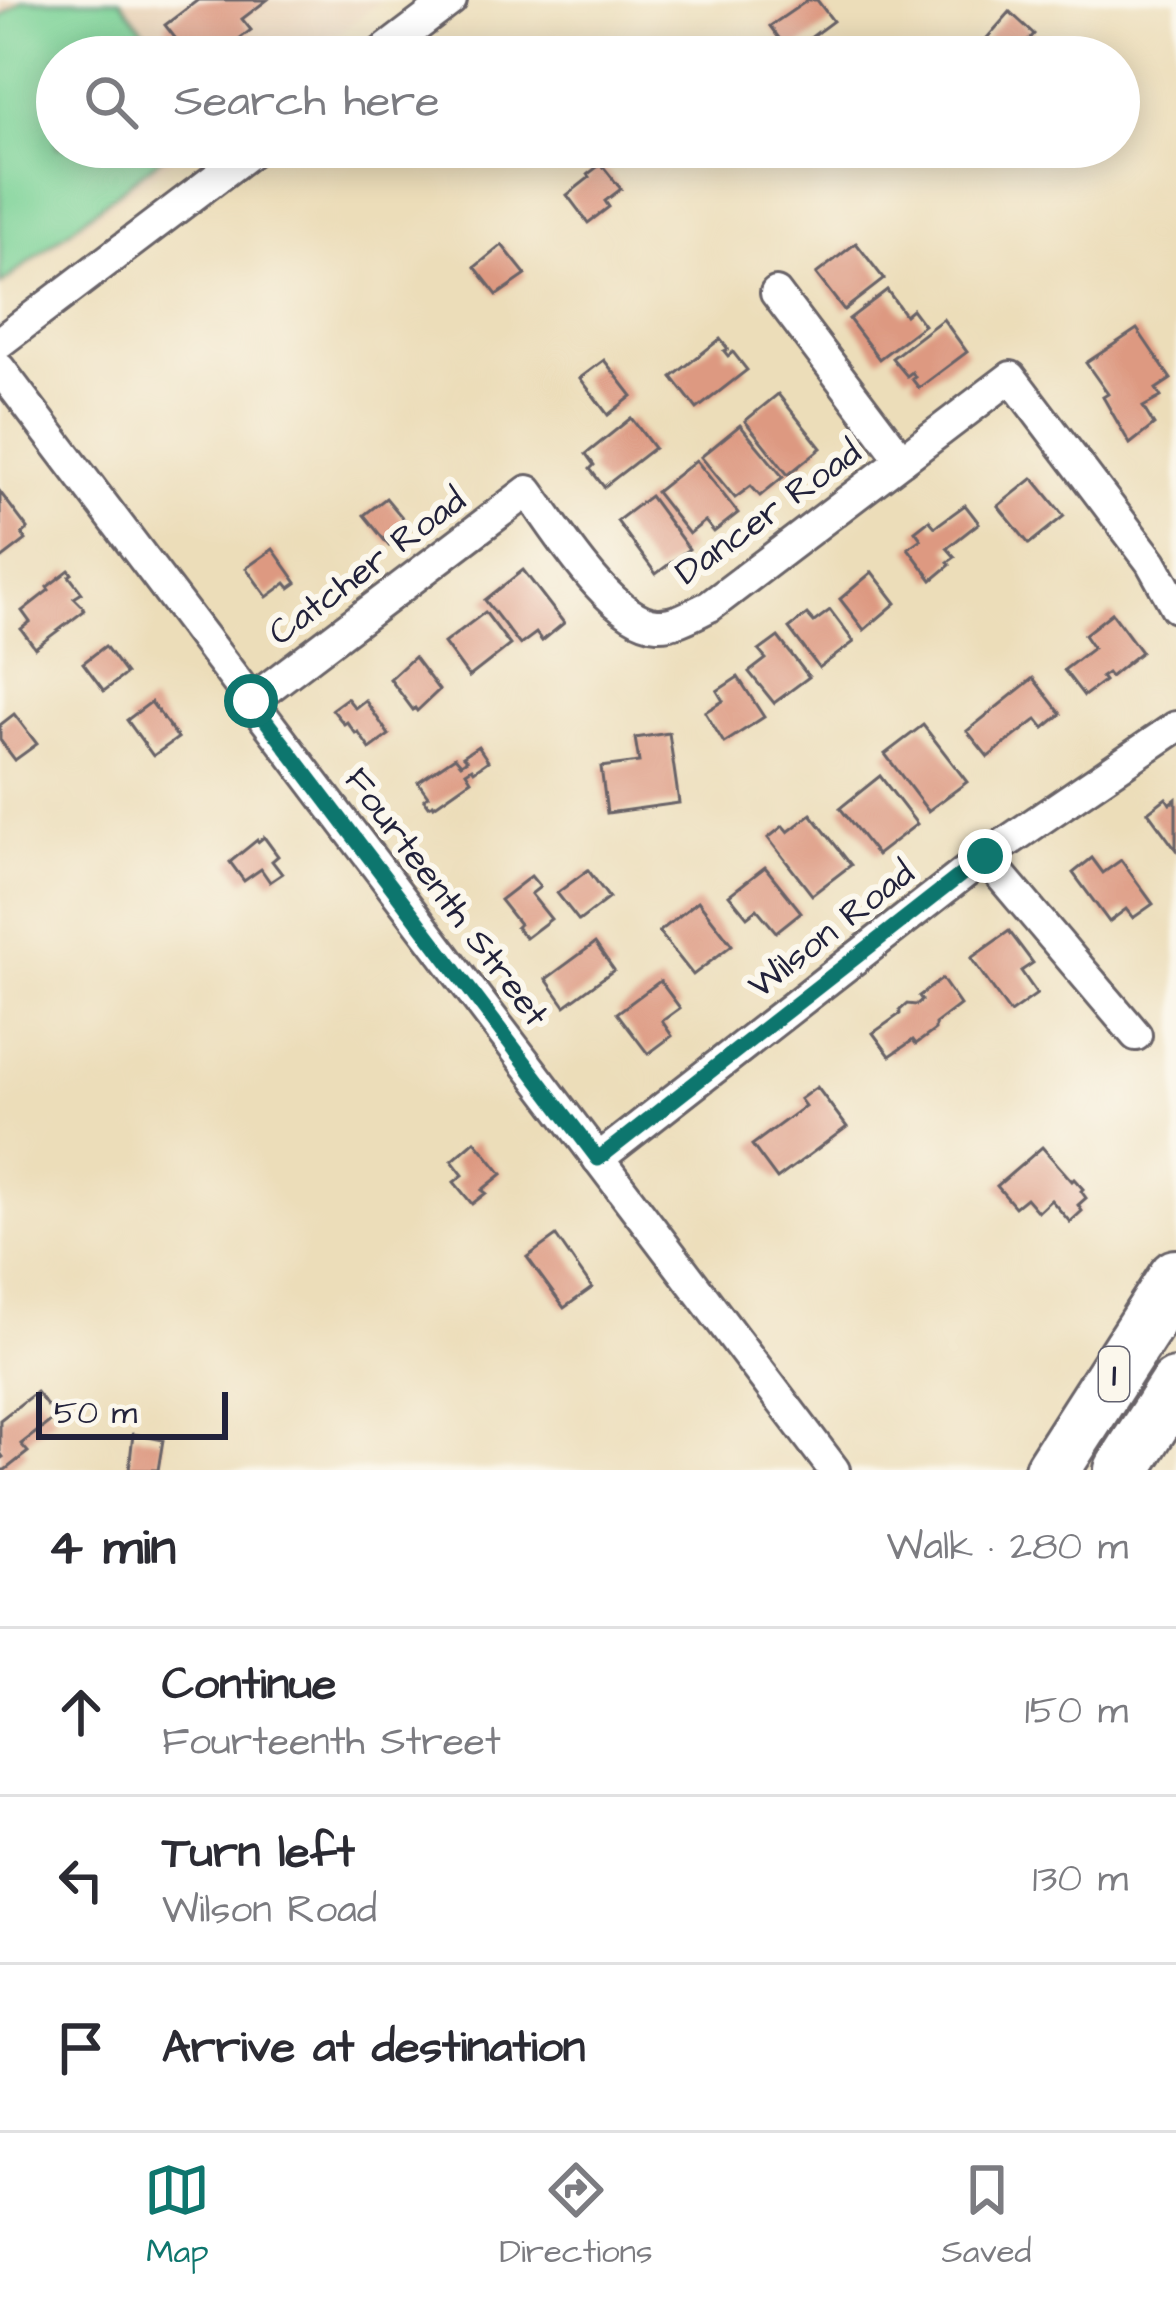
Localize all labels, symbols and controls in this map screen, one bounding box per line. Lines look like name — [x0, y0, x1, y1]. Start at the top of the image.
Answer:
search box — [36, 36, 1140, 168]
icon: search — [78, 69, 144, 135]
text: Search here — [174, 71, 440, 133]
street label: Dancer Road — [665, 428, 872, 598]
street label: Catcher Road — [258, 476, 477, 658]
route start — [224, 674, 278, 728]
street label: Fourteenth Street — [332, 757, 561, 1038]
route end — [958, 829, 1012, 883]
street label: Wilson Road — [738, 849, 925, 1011]
road number: 1 — [1099, 1347, 1129, 1401]
scale bar — [36, 1386, 228, 1439]
text: 50 m — [54, 1390, 137, 1436]
text: 4 min — [48, 1513, 176, 1584]
text: Walk · 280 m — [886, 1521, 1128, 1575]
text: Continue — [162, 1654, 336, 1716]
icon: ahead — [48, 1679, 114, 1745]
text: 150 m — [1025, 1685, 1128, 1739]
text: Fourteenth Street — [162, 1716, 501, 1770]
text: Turn left — [162, 1822, 355, 1884]
icon: left — [48, 1847, 114, 1913]
text: 130 m — [1033, 1853, 1128, 1907]
text: Wilson Road — [162, 1884, 377, 1938]
icon: arrive — [48, 2015, 114, 2081]
text: Arrive at destination — [162, 2017, 585, 2079]
tab: Map — [144, 2157, 210, 2275]
tab: Directions — [499, 2157, 653, 2275]
tab: Saved — [942, 2157, 1032, 2275]

